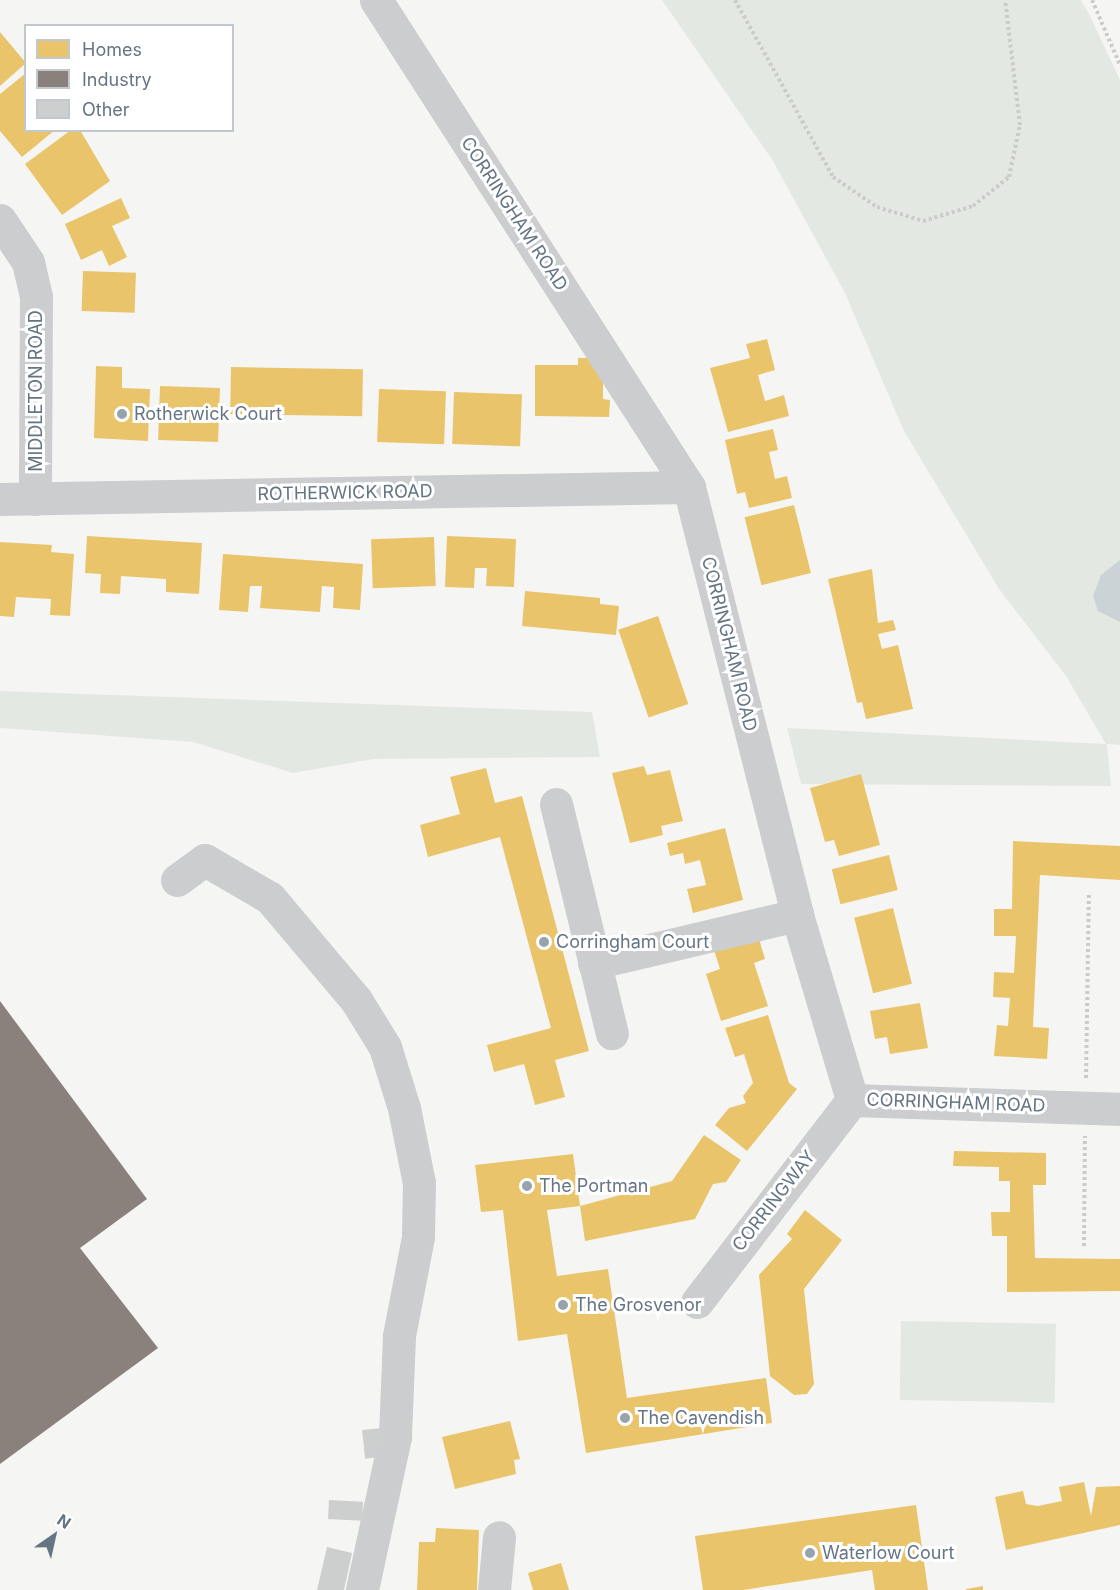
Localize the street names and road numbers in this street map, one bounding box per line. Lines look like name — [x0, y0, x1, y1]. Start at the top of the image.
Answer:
street label: CORRINGHAM ROAD — [456, 133, 572, 295]
street label: MIDDLETON ROAD — [25, 310, 47, 472]
street label: ROTHERWICK ROAD — [257, 481, 433, 505]
street label: CORRINGHAM ROAD — [697, 554, 761, 734]
street label: CORRINGHAM ROAD — [866, 1089, 1046, 1117]
street label: CORRINGWAY — [728, 1146, 820, 1256]

